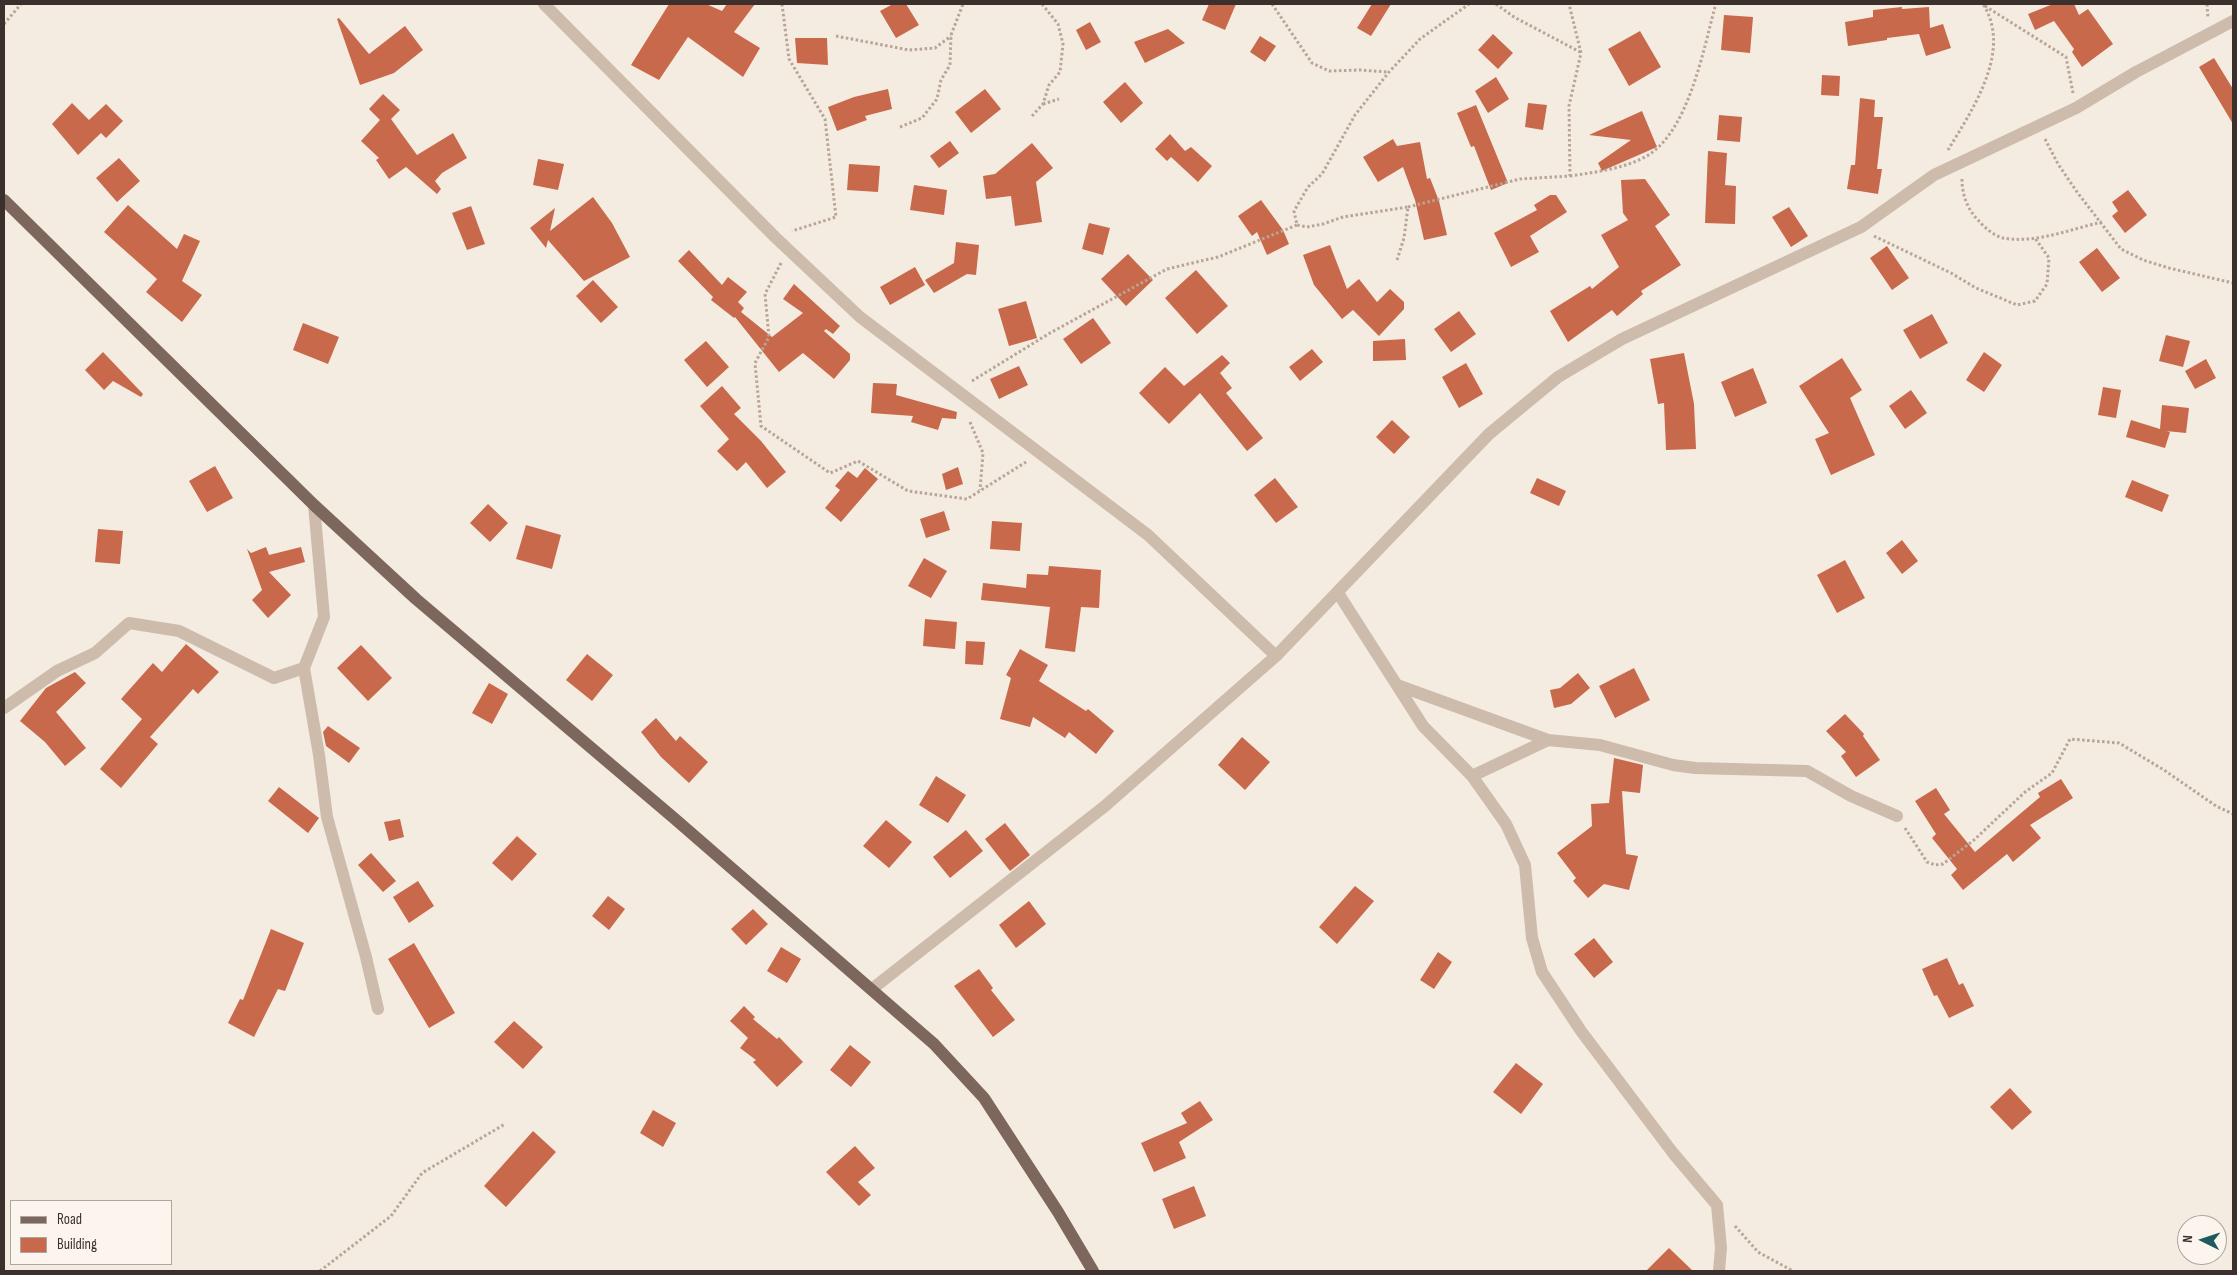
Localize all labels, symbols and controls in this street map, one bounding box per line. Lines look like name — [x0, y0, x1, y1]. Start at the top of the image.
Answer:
legend — [10, 1200, 172, 1265]
text: Road — [57, 1210, 82, 1229]
north arrow — [2177, 1215, 2227, 1265]
text: Building — [57, 1235, 97, 1254]
text: N — [2179, 1235, 2196, 1243]

